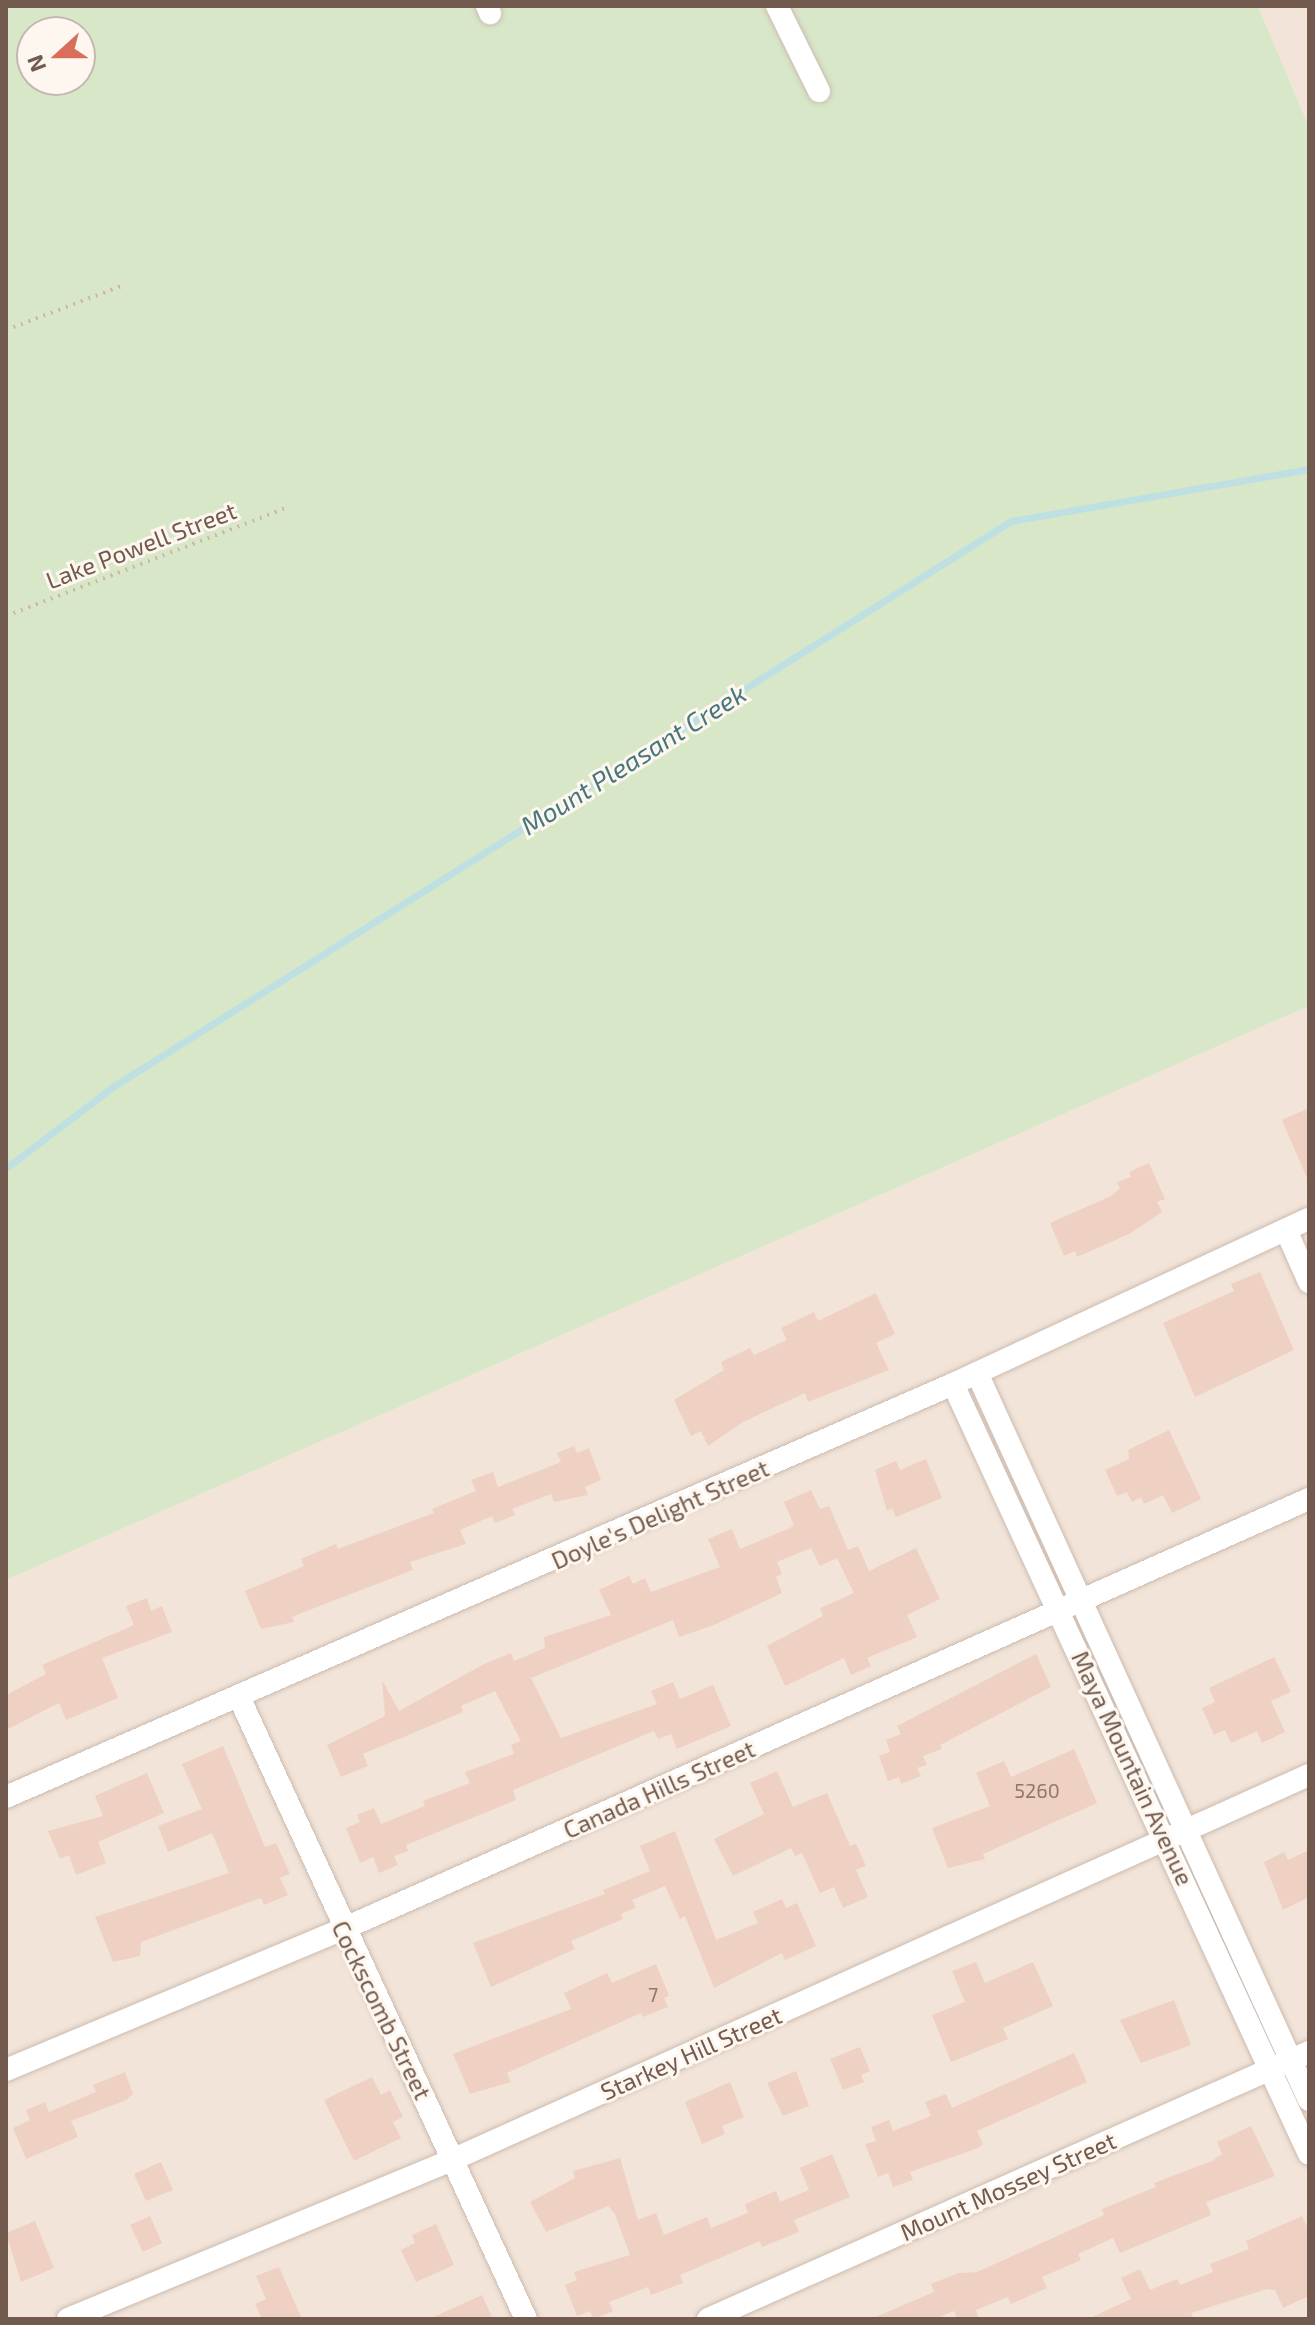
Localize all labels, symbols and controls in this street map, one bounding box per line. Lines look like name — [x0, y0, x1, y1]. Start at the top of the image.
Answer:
north arrow — [16, 16, 96, 96]
text: N — [20, 52, 50, 76]
street label: Lake Powell Street — [42, 495, 240, 595]
water label: Mount Pleasant Creek — [515, 677, 751, 841]
street label: Doyle's Delight Street — [547, 1453, 773, 1575]
street label: Maya Mountain Avenue — [1066, 1646, 1200, 1890]
street label: Canada Hills Street — [559, 1734, 759, 1844]
house number: 5260 — [1014, 1778, 1060, 1802]
street label: Cockscomb Street — [326, 1916, 438, 2104]
house number: 7 — [648, 1982, 658, 2006]
street label: Starkey Hill Street — [595, 2000, 787, 2106]
street label: Mount Mossey Street — [896, 2125, 1120, 2247]

